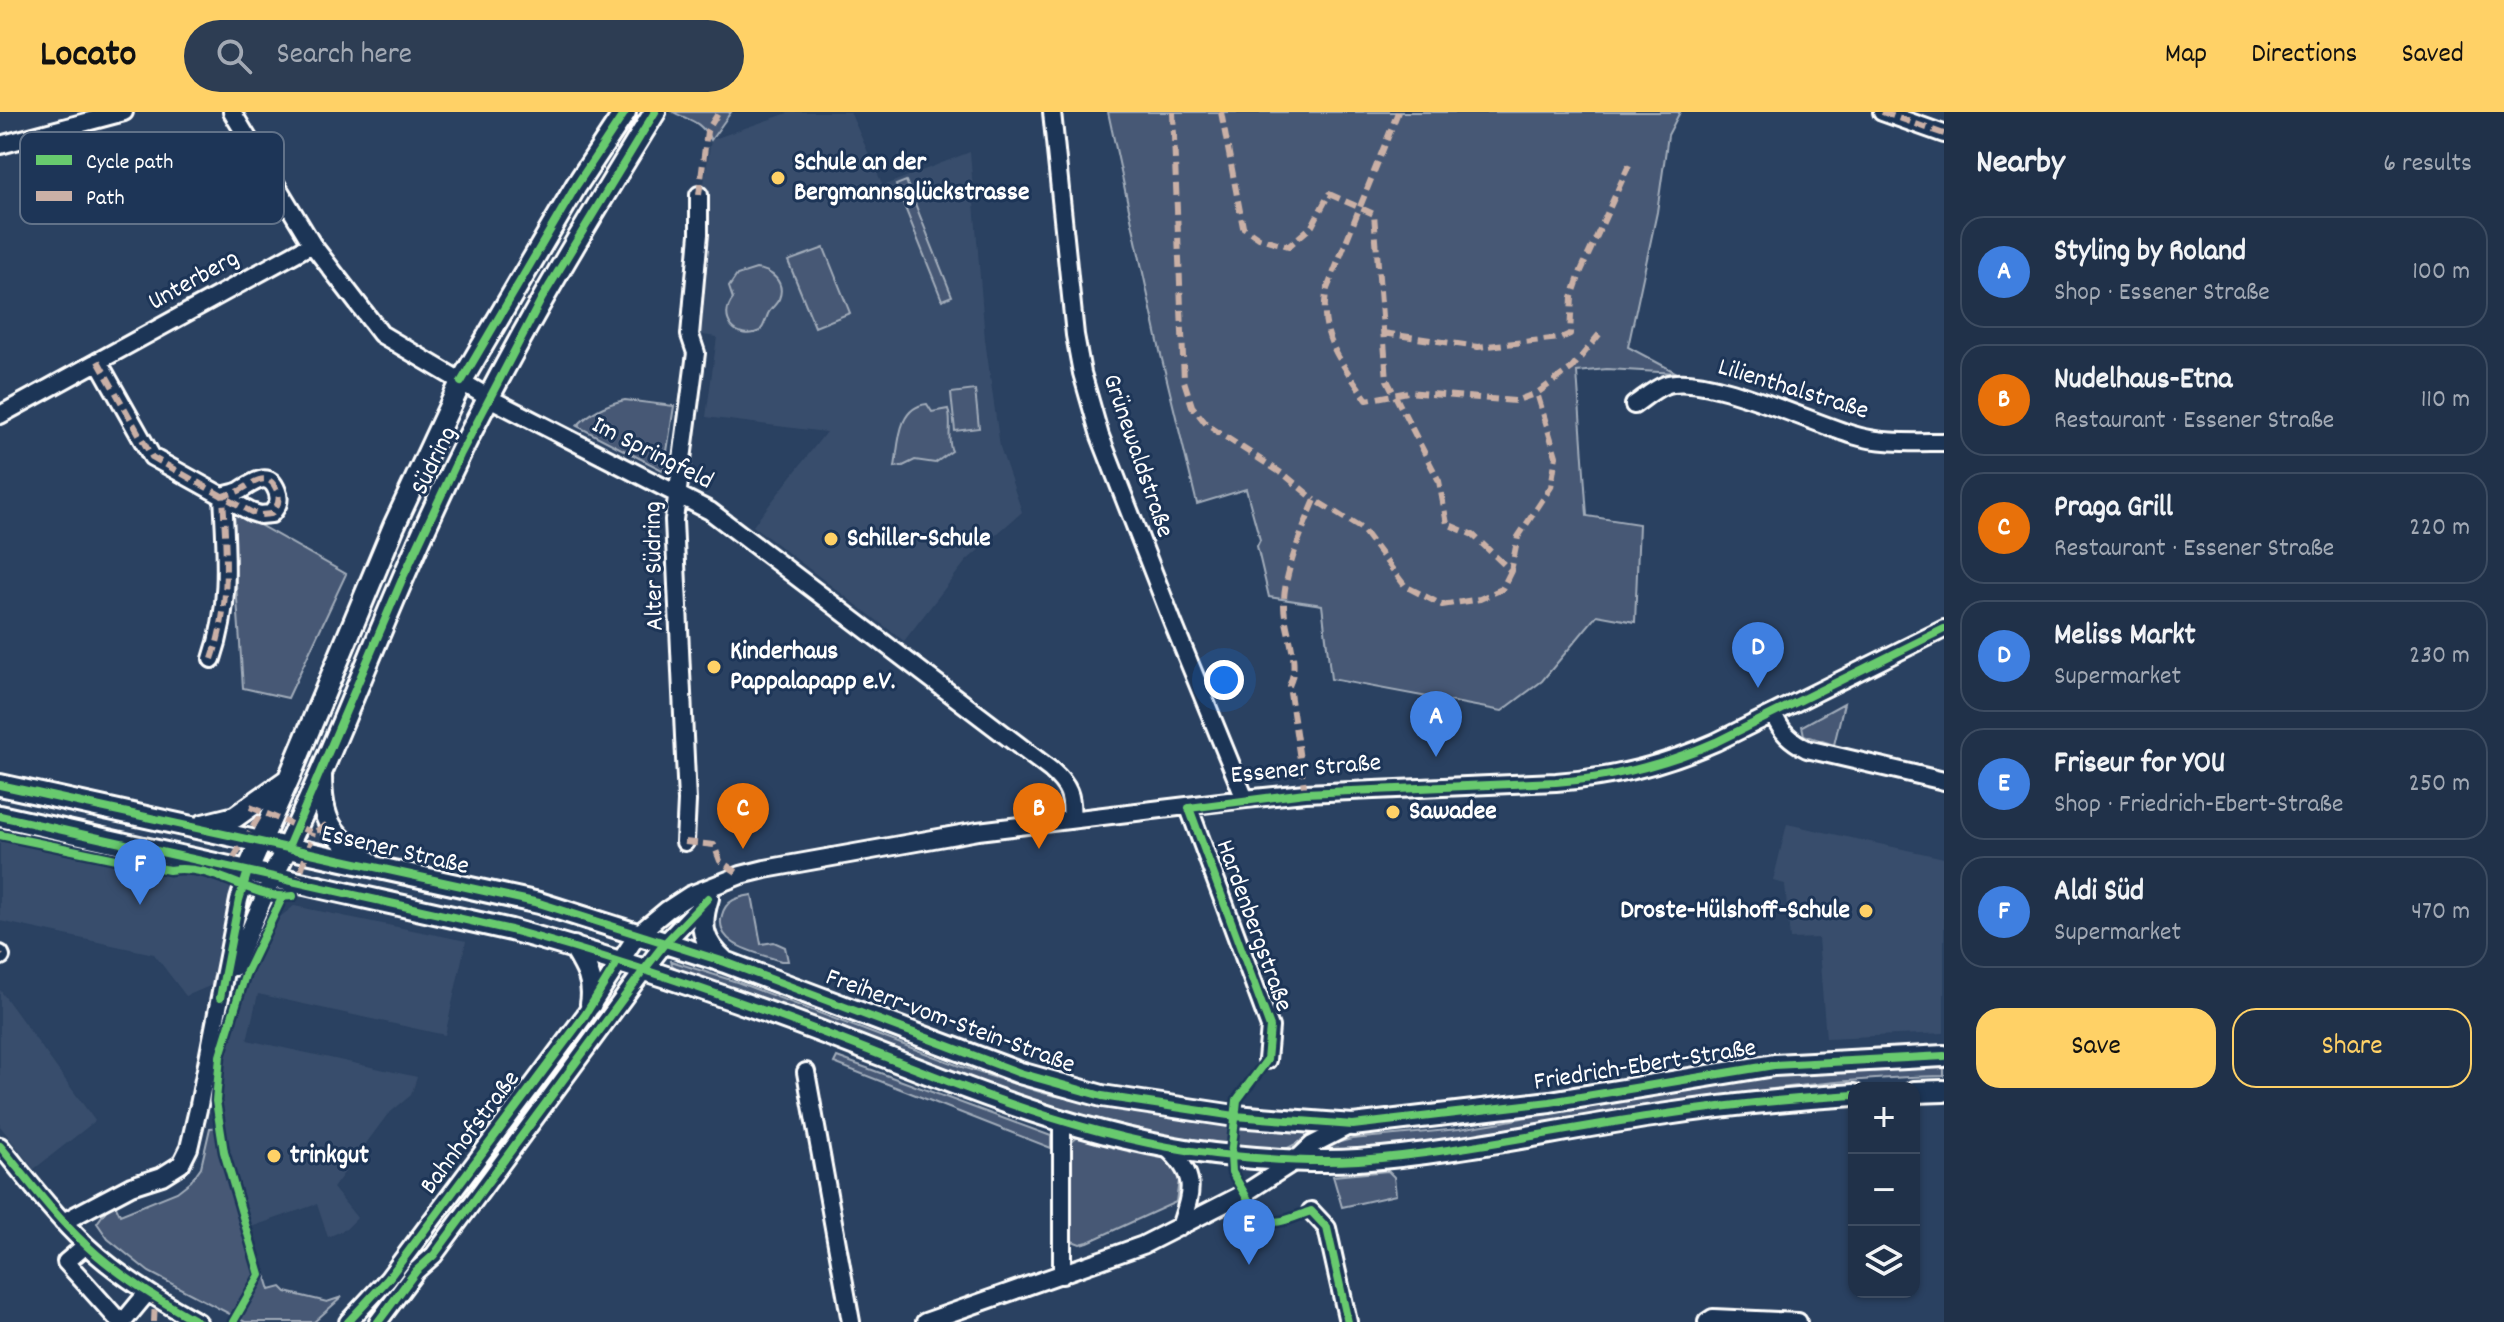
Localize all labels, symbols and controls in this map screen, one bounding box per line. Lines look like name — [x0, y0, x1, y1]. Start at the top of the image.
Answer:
search box — [184, 20, 744, 92]
text: Locato — [40, 29, 136, 84]
icon: search — [212, 34, 256, 78]
text: Search here — [276, 35, 412, 78]
text: Map — [2165, 36, 2207, 76]
text: Directions — [2251, 36, 2357, 76]
text: Saved — [2401, 36, 2464, 76]
legend — [20, 132, 284, 224]
text: Nearby — [1976, 140, 2065, 189]
place label: Schule an der Bergmannsglückstrasse — [794, 145, 1029, 212]
text: 6 results — [2383, 146, 2472, 183]
text: Cycle path — [86, 148, 173, 179]
marker: Schule an der Bergmannsglückstrasse — [769, 169, 787, 187]
text: Path — [86, 184, 125, 215]
text: Styling by Roland — [2054, 232, 2246, 275]
street label: Unterberg — [142, 241, 246, 321]
text: A — [1997, 254, 2011, 291]
text: 100 m — [2412, 254, 2470, 291]
text: Shop · Essener Straße — [2054, 275, 2270, 312]
street label: Lilienthalstraße — [1713, 350, 1873, 430]
text: Nudelhaus-Etna — [2054, 360, 2232, 403]
street label: Grünewaldstraße — [1092, 369, 1182, 543]
text: B — [1998, 382, 2010, 419]
text: 110 m — [2421, 382, 2470, 419]
text: Restaurant · Essener Straße — [2054, 403, 2334, 440]
street label: Im Springfeld — [585, 408, 719, 500]
street label: Südring — [402, 420, 468, 502]
text: Praga Grill — [2054, 488, 2173, 531]
street label: Alter Südring — [635, 501, 675, 631]
text: C — [1998, 510, 2010, 547]
text: 220 m — [2409, 510, 2470, 547]
place label: Schiller-Schule — [847, 521, 991, 558]
marker: Schiller-Schule — [822, 530, 840, 548]
text: Restaurant · Essener Straße — [2054, 531, 2334, 568]
text: Meliss Markt — [2054, 616, 2196, 659]
pin: D — [1732, 622, 1784, 688]
place label: Kinderhaus Pappalapapp e.V. — [730, 634, 895, 701]
text: D — [1997, 638, 2011, 675]
text: 230 m — [2409, 638, 2470, 675]
marker: Kinderhaus Pappalapapp e.V. — [705, 658, 723, 676]
text: Supermarket — [2054, 659, 2181, 696]
your location — [1204, 660, 1244, 700]
pin: A — [1410, 691, 1462, 757]
text: Friseur for YOU — [2054, 744, 2225, 787]
street label: Essener Straße — [1229, 745, 1383, 795]
text: E — [1998, 766, 2010, 803]
text: 250 m — [2409, 766, 2470, 803]
pin: C — [717, 783, 769, 849]
pin: B — [1013, 783, 1065, 849]
text: Shop · Friedrich-Ebert-Straße — [2054, 787, 2343, 824]
place label: Sawadee — [1409, 794, 1497, 831]
marker: Sawadee — [1384, 803, 1402, 821]
street label: Essener Straße — [317, 816, 473, 886]
street label: Hardenbergstraße — [1205, 835, 1301, 1017]
pin: F — [114, 839, 166, 905]
text: Aldi Süd — [2054, 872, 2144, 915]
place label: Droste-Hülshoff-Schule — [1620, 893, 1850, 930]
text: F — [1998, 894, 2010, 931]
text: 470 m — [2411, 894, 2470, 931]
marker: Droste-Hülshoff-Schule — [1857, 902, 1875, 920]
text: Supermarket — [2054, 915, 2181, 952]
street label: Freiherr-vom-Stein-Straße — [820, 960, 1080, 1084]
button: Save — [1976, 1008, 2216, 1088]
button: Share — [2232, 1008, 2472, 1088]
street label: Friedrich-Ebert-Straße — [1531, 1030, 1759, 1102]
street label: Bahnhofstraße — [412, 1063, 530, 1203]
map controls — [1848, 1082, 1920, 1298]
button: + — [1848, 1082, 1920, 1154]
place label: trinkgut — [290, 1138, 369, 1175]
marker: trinkgut — [265, 1147, 283, 1165]
button: − — [1848, 1154, 1920, 1226]
pin: E — [1223, 1199, 1275, 1265]
button: layers — [1848, 1226, 1920, 1298]

